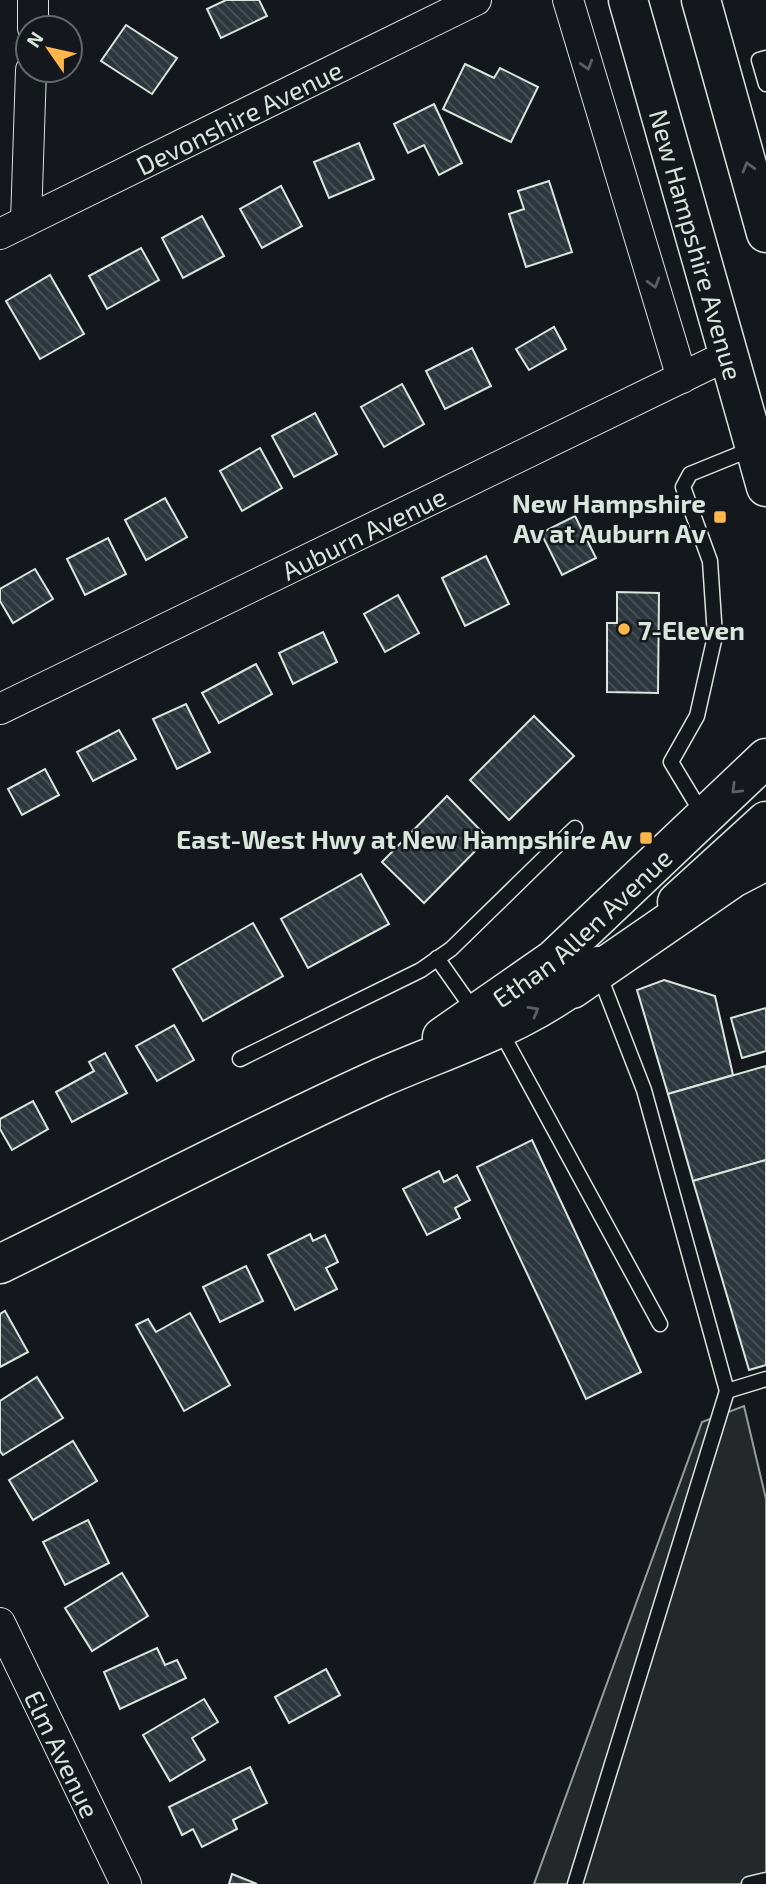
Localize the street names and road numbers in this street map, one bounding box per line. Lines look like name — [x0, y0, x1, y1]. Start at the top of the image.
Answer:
street label: Devonshire Avenue — [131, 53, 347, 180]
street label: New Hampshire Avenue — [644, 106, 750, 383]
street label: Auburn Avenue — [276, 479, 450, 585]
street label: Ethan Allen Avenue — [486, 841, 677, 1013]
street label: Elm Avenue — [19, 1685, 107, 1822]

